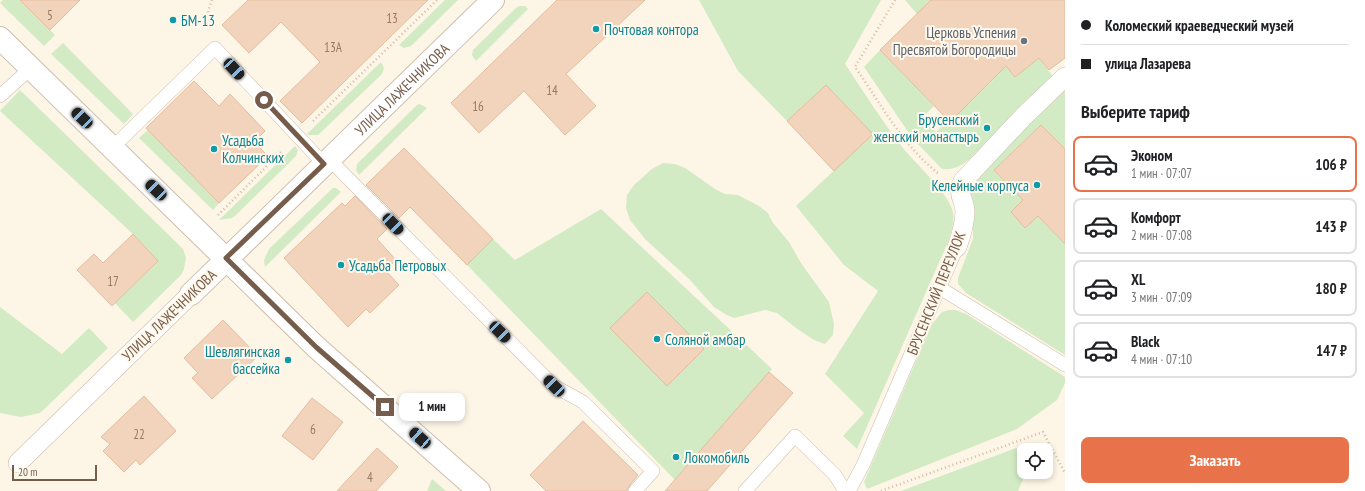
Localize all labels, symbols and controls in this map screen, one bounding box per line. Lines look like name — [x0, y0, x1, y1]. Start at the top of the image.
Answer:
house number: 5 — [47, 7, 53, 24]
house number: 13 — [386, 10, 398, 27]
place label: БМ-13 — [181, 11, 215, 30]
marker: БМ-13 — [168, 15, 178, 25]
text: Коломеский краеведческий музей — [1105, 16, 1294, 35]
place label: Почтовая контора — [604, 20, 699, 39]
place label: Церковь Успения Пресвятой Богородицы — [893, 23, 1016, 59]
marker: Почтовая контора — [591, 24, 601, 34]
marker: Церковь Успения Пресвятой Богородицы — [1019, 36, 1029, 46]
street label: УЛИЦА ЛАЖЕЧНИКОВА — [350, 38, 453, 139]
house number: 13А — [324, 39, 343, 56]
text: улица Лазарева — [1105, 54, 1191, 73]
car — [221, 56, 247, 82]
house number: 14 — [546, 82, 558, 99]
route start — [255, 91, 273, 109]
house number: 16 — [472, 98, 484, 115]
text: Выберите тариф — [1081, 100, 1190, 123]
car — [69, 105, 95, 131]
place label: Брусенский женский монастырь — [874, 110, 979, 146]
marker: Брусенский женский монастырь — [982, 123, 992, 133]
place label: Усадьба Колчинских — [222, 131, 284, 167]
marker: Усадьба Колчинских — [209, 144, 219, 154]
icon: car — [1083, 146, 1119, 182]
text: Эконом — [1131, 146, 1172, 165]
text: 106 ₽ — [1315, 155, 1347, 174]
text: 1 мин · 07:07 — [1131, 165, 1192, 182]
place label: Келейные корпуса — [931, 176, 1029, 195]
car — [143, 177, 169, 203]
marker: Келейные корпуса — [1032, 180, 1042, 190]
icon: car — [1083, 208, 1119, 244]
text: Комфорт — [1131, 208, 1181, 227]
car — [380, 211, 406, 237]
text: 143 ₽ — [1315, 217, 1347, 236]
text: 2 мин · 07:08 — [1131, 227, 1192, 244]
street label: БРУСЕНСКИЙ ПЕРЕУЛОК — [902, 228, 970, 358]
place label: Усадьба Петровых — [349, 256, 446, 275]
marker: Усадьба Петровых — [336, 260, 346, 270]
street label: УЛИЦА ЛАЖЕЧНИКОВА — [118, 264, 221, 365]
icon: car — [1083, 270, 1119, 306]
text: XL — [1131, 270, 1145, 289]
house number: 17 — [107, 273, 119, 290]
text: 180 ₽ — [1315, 279, 1347, 298]
text: 3 мин · 07:09 — [1131, 289, 1192, 306]
car — [487, 319, 513, 345]
place label: Соляной амбар — [665, 330, 745, 349]
icon: car — [1083, 332, 1119, 368]
text: Black — [1131, 332, 1160, 351]
marker: Соляной амбар — [652, 334, 662, 344]
text: 147 ₽ — [1316, 341, 1347, 360]
place label: Шевлягинская бассейка — [205, 342, 280, 378]
text: 4 мин · 07:10 — [1131, 351, 1192, 368]
marker: Шевлягинская бассейка — [283, 355, 293, 365]
car — [541, 373, 567, 399]
callout: 1 мин — [399, 393, 465, 421]
route end — [376, 398, 394, 416]
text: 1 мин — [418, 398, 446, 415]
house number: 6 — [310, 421, 316, 438]
house number: 22 — [133, 426, 145, 443]
car — [407, 426, 433, 450]
button: Заказать — [1081, 437, 1349, 483]
map controls — [1017, 443, 1053, 479]
button: locate — [1017, 443, 1053, 479]
place label: Локомобиль — [683, 448, 750, 467]
marker: Локомобиль — [671, 452, 681, 462]
scale bar — [12, 463, 97, 482]
text: 20 m — [18, 465, 37, 479]
house number: 4 — [367, 469, 373, 486]

